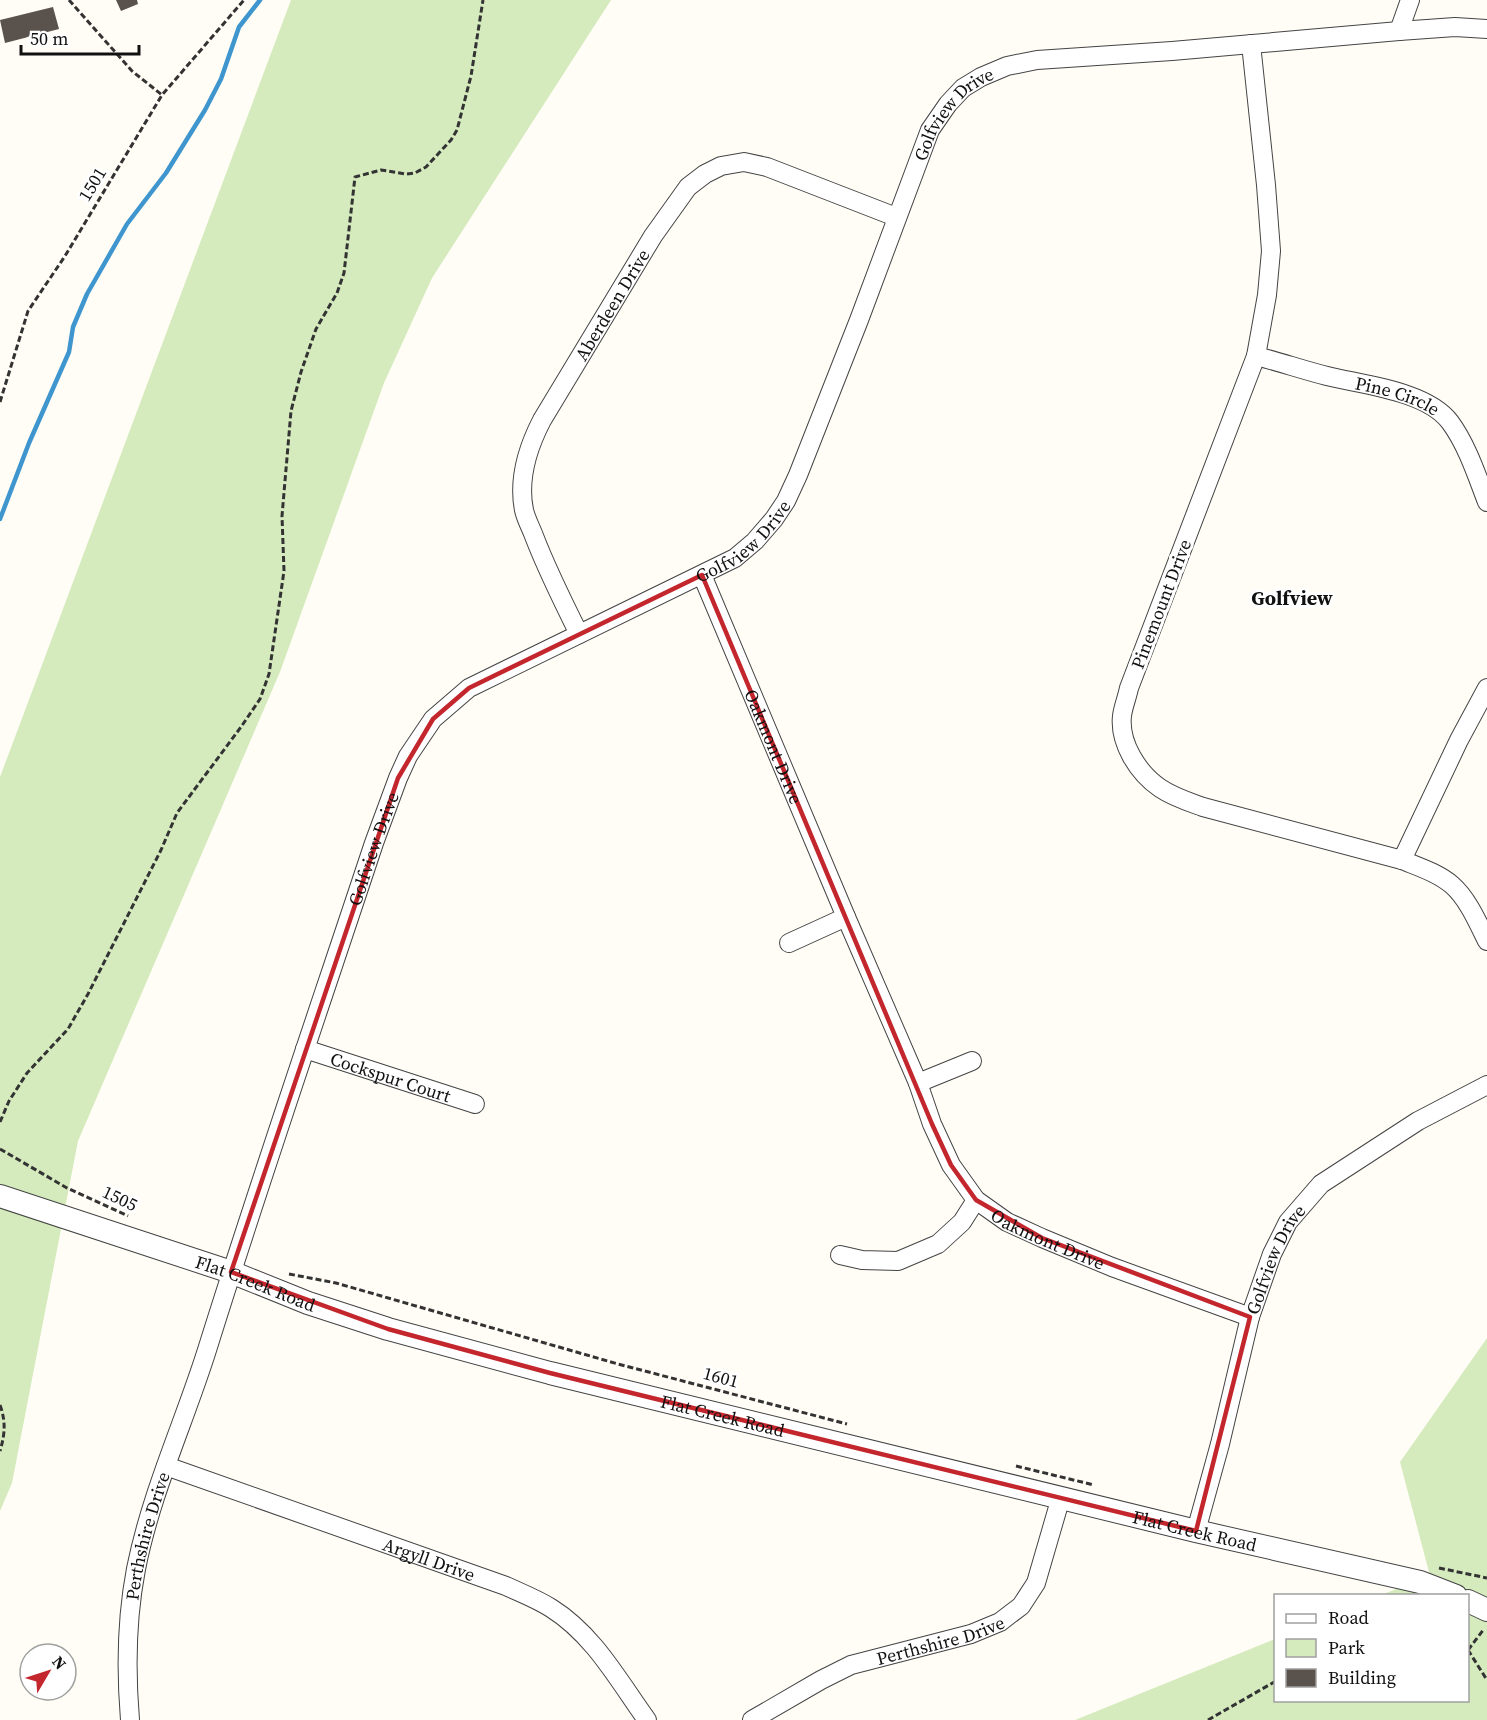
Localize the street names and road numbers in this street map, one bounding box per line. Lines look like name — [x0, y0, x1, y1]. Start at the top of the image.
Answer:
street label: Golfview Drive — [907, 61, 997, 164]
street label: 1501 — [72, 162, 112, 206]
street label: Aberdeen Drive — [568, 244, 655, 365]
street label: Pine Circle — [1353, 370, 1445, 421]
street label: Golfview Drive — [691, 495, 796, 588]
street label: Pinemount Drive — [1125, 536, 1197, 672]
street label: Oakmont Drive — [739, 685, 809, 808]
street label: Golfview Drive — [342, 788, 404, 909]
street label: Cockspur Court — [327, 1046, 454, 1108]
street label: 1505 — [98, 1179, 142, 1217]
street label: Golfview Drive — [1239, 1199, 1311, 1317]
street label: Oakmont Drive — [986, 1202, 1109, 1275]
street label: Flat Creek Road — [192, 1249, 319, 1317]
street label: 1601 — [700, 1360, 742, 1394]
street label: Flat Creek Road — [658, 1388, 787, 1442]
street label: Perthshire Drive — [119, 1468, 175, 1602]
street label: Flat Creek Road — [1130, 1504, 1259, 1557]
street label: Argyll Drive — [380, 1531, 479, 1587]
street label: Perthshire Drive — [874, 1609, 1008, 1670]

